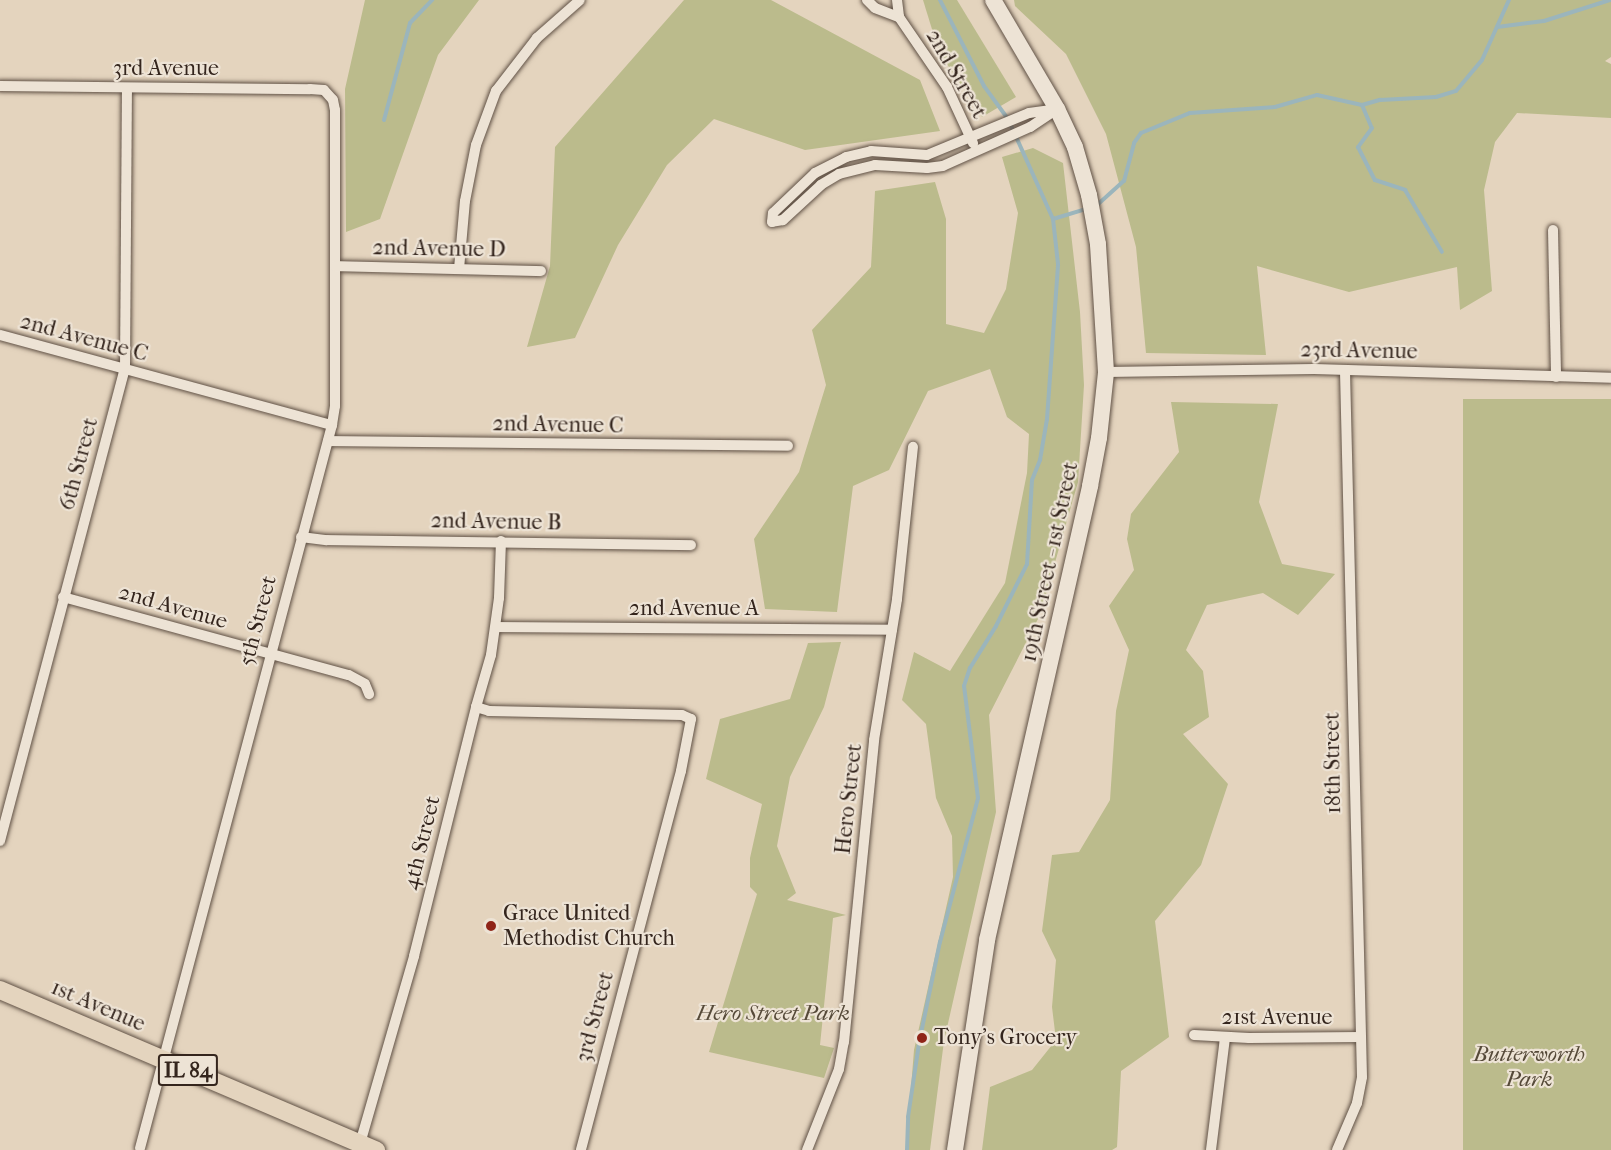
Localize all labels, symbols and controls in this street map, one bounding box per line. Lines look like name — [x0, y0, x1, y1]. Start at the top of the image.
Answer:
street label: 2nd Street — [920, 25, 992, 123]
street label: 3rd Avenue — [113, 56, 219, 82]
street label: 2nd Avenue D — [372, 235, 506, 263]
street label: 2nd Avenue C — [17, 308, 151, 368]
street label: 23rd Avenue — [1300, 337, 1418, 365]
street label: 2nd Avenue C — [492, 411, 624, 439]
street label: 6th Street — [54, 415, 104, 513]
street label: 19th Street - 1st Street — [1016, 459, 1084, 665]
street label: 2nd Avenue B — [430, 508, 562, 536]
street label: 5th Street — [233, 573, 283, 669]
street label: 2nd Avenue — [116, 579, 230, 635]
street label: 2nd Avenue A — [629, 596, 759, 622]
street label: 18th Street — [1319, 712, 1347, 814]
street label: Hero Street — [830, 742, 868, 856]
street label: 4th Street — [398, 793, 446, 893]
place label: Grace United Methodist Church — [503, 900, 675, 951]
marker: Grace United Methodist Church — [484, 919, 498, 933]
street label: 3rd Street — [570, 969, 620, 1065]
street label: 1st Avenue — [47, 974, 149, 1038]
park label: Hero Street Park — [696, 1001, 850, 1027]
street label: 21st Avenue — [1222, 1005, 1332, 1031]
place label: Tony's Grocery — [934, 1025, 1077, 1051]
marker: Tony's Grocery — [915, 1031, 929, 1045]
park label: Butterworth Park — [1473, 1041, 1585, 1092]
road number: IL 84 — [156, 1052, 219, 1088]

